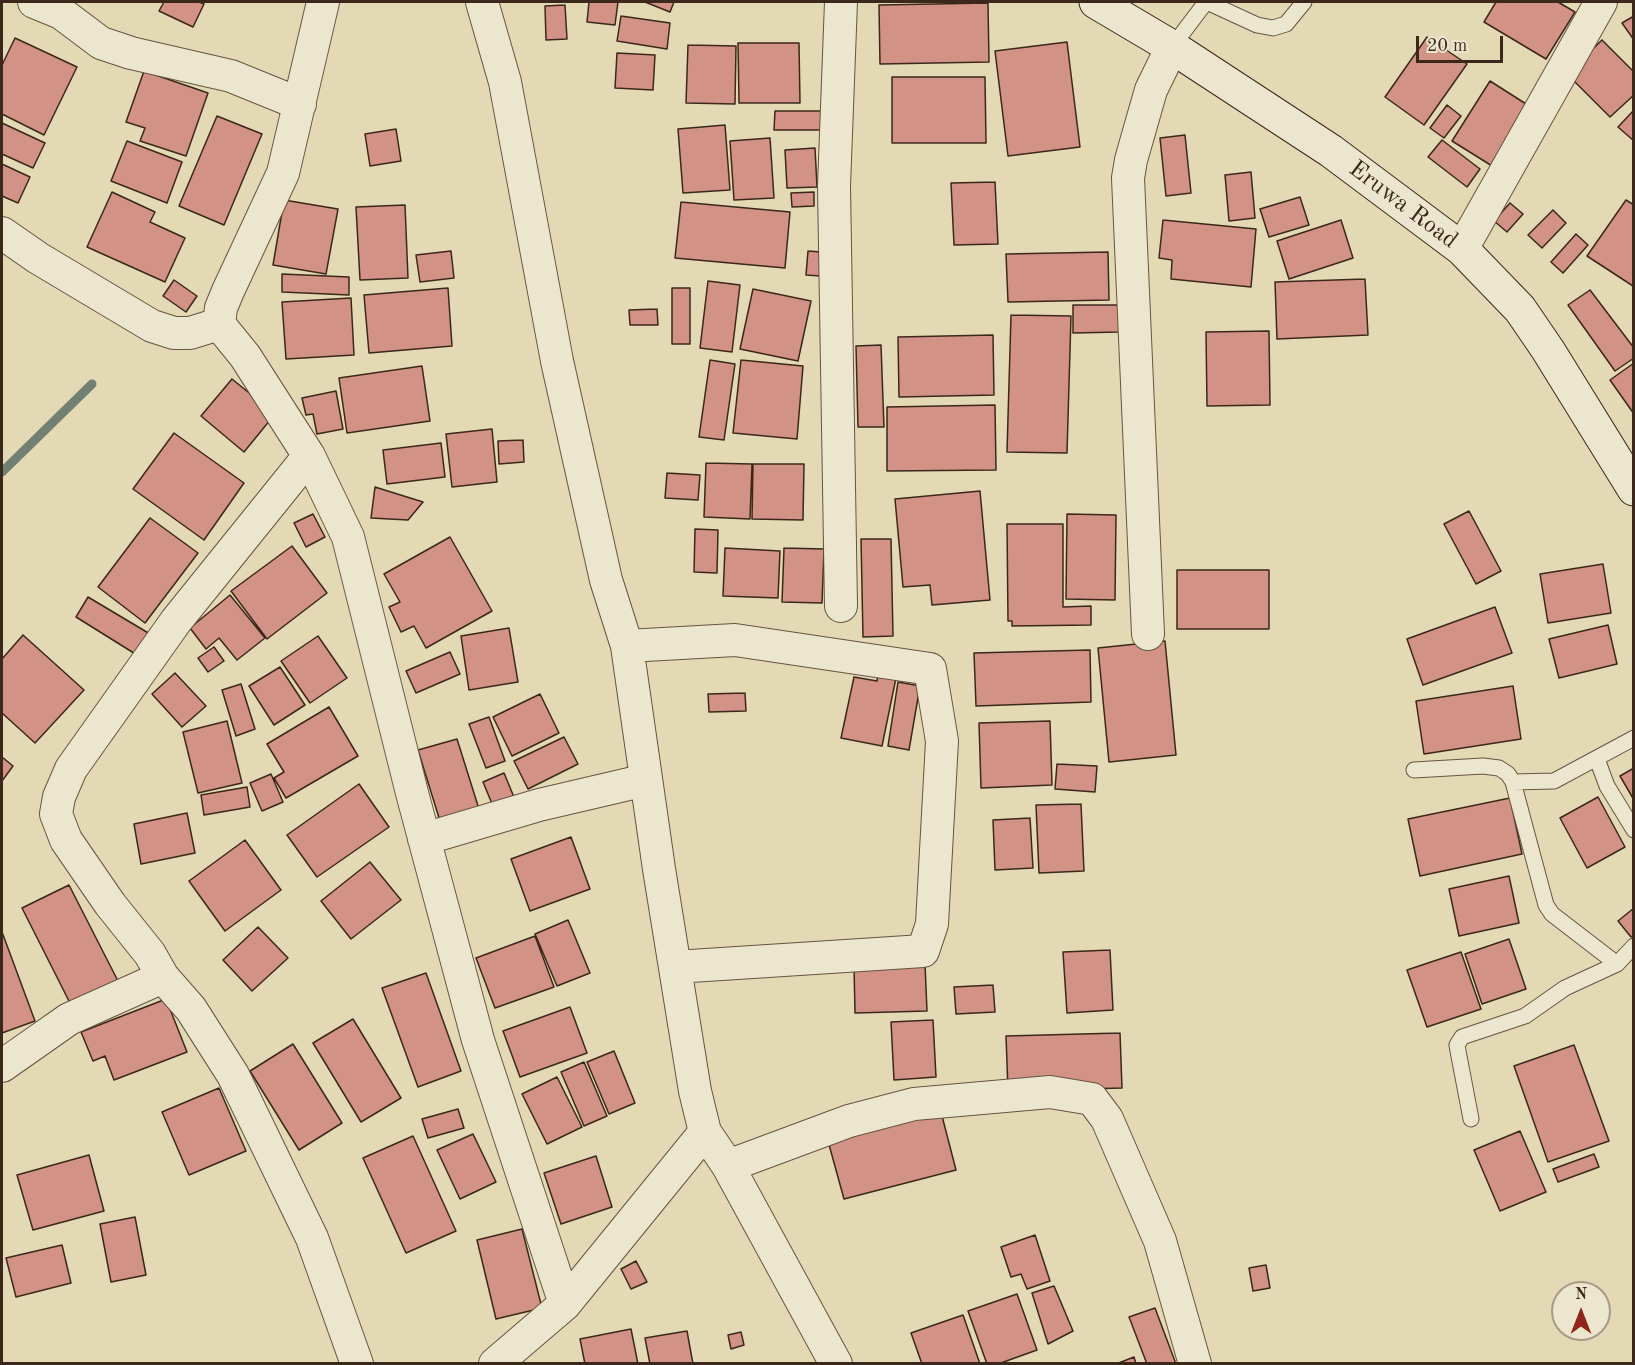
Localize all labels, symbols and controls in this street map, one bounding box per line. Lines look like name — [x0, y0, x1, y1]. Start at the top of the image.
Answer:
scale bar — [1419, 24, 1506, 62]
text: 20 m — [1427, 37, 1467, 55]
street label: Eruwa Road — [1343, 155, 1463, 255]
north arrow — [1551, 1281, 1611, 1341]
text: N — [1575, 1287, 1587, 1303]

